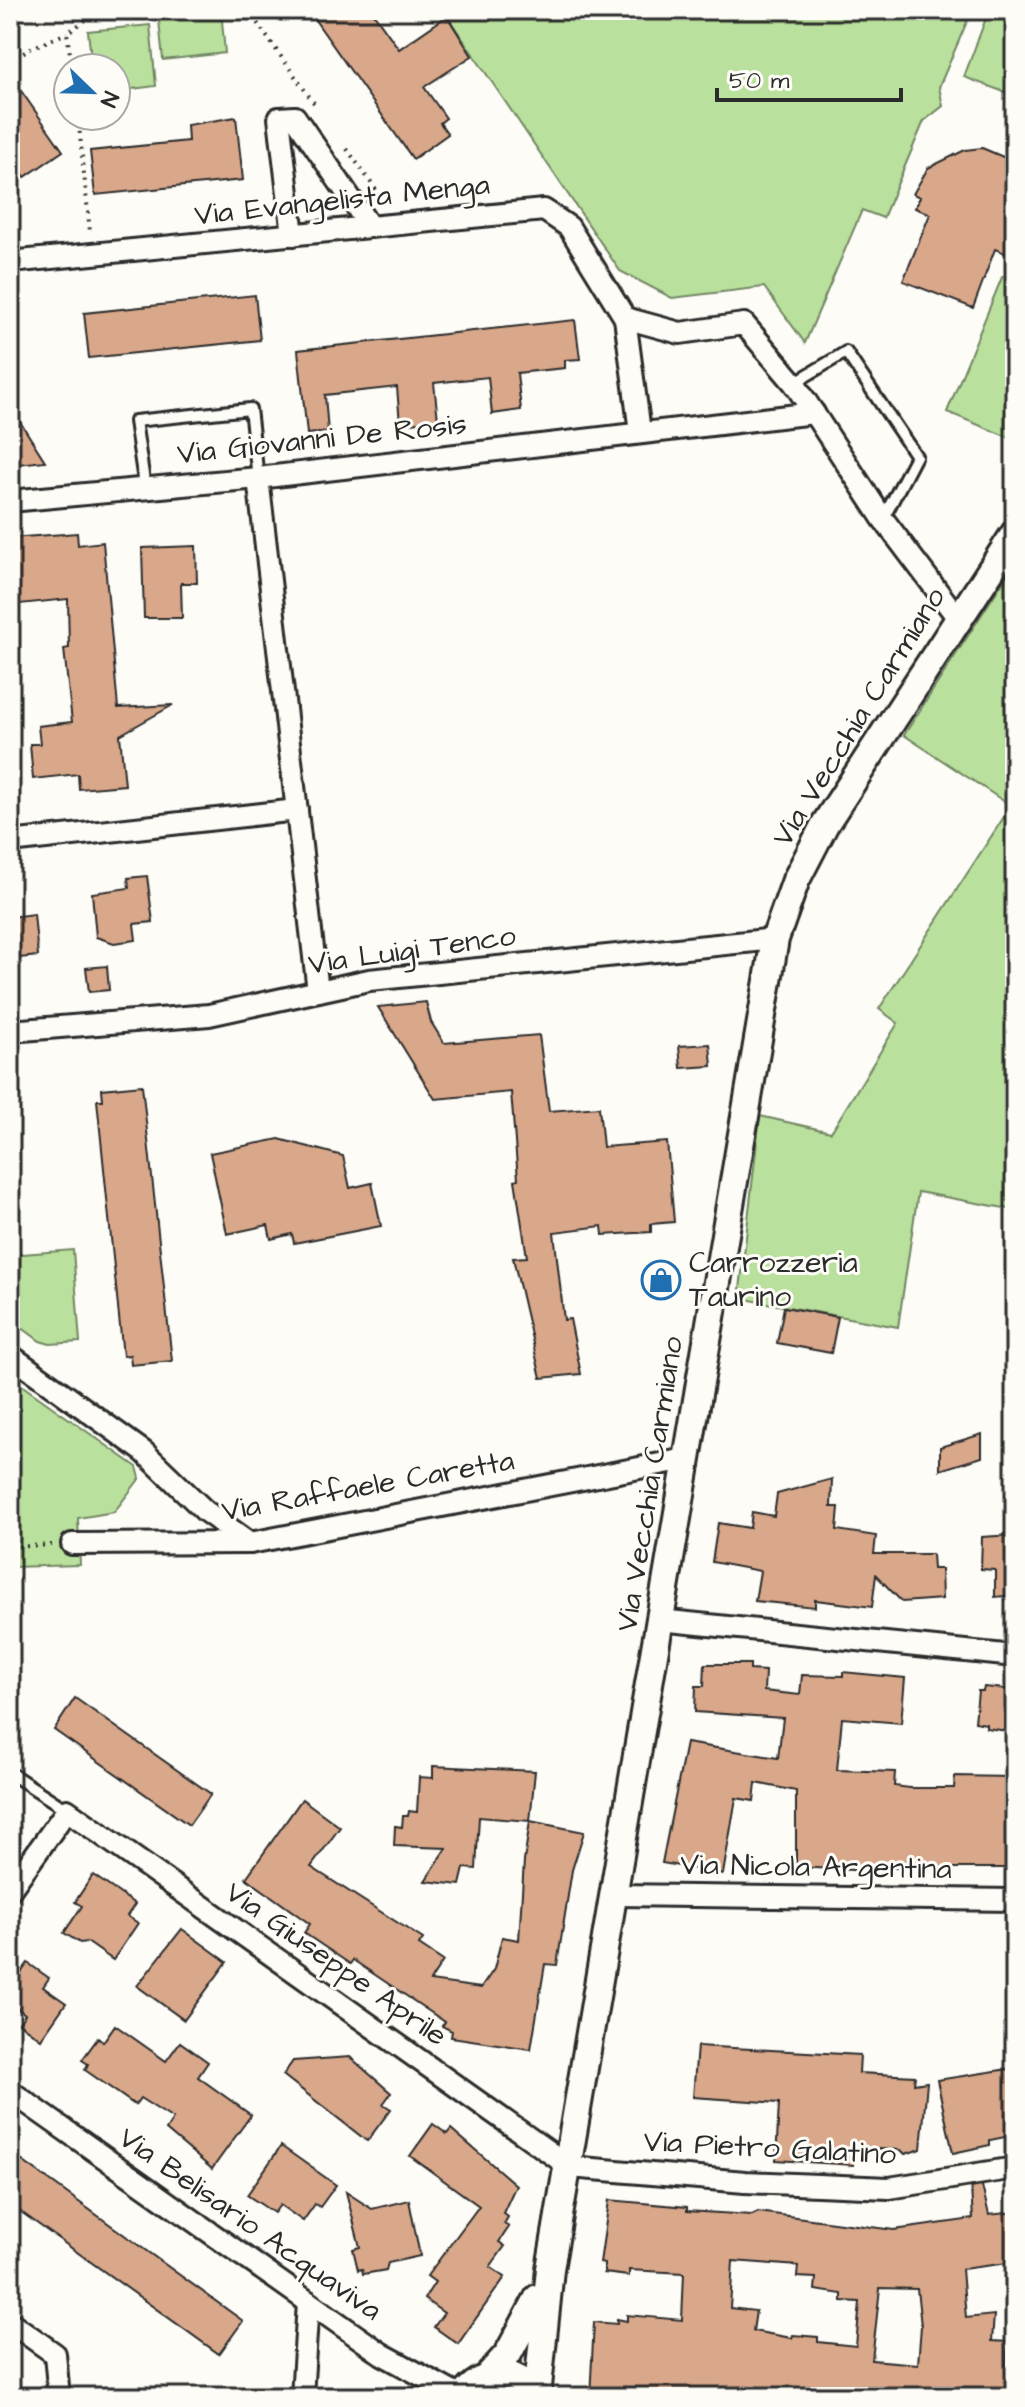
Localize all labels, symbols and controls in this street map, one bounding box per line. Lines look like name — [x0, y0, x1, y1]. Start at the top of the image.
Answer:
north arrow — [52, 52, 132, 132]
scale bar — [717, 52, 901, 102]
text: 50 m — [729, 64, 790, 98]
text: N — [92, 87, 126, 112]
street label: Via Evangelista Menga — [192, 164, 492, 237]
street label: Via Giovanni De Rosis — [175, 403, 469, 475]
street label: Via Vecchia Carmiano — [762, 579, 956, 855]
street label: Via Luigi Tenco — [306, 915, 519, 986]
place label: Carrozzeria Taurino — [689, 1242, 858, 1318]
shop icon: Carrozzeria Taurino — [640, 1259, 682, 1301]
street label: Via Vecchia Carmiano — [606, 1333, 694, 1635]
street label: Via Raffaele Caretta — [219, 1440, 517, 1532]
street label: Via Nicola Argentina — [680, 1844, 952, 1891]
street label: Via Giuseppe Aprile — [217, 1872, 455, 2056]
street label: Via Belisario Acquaviva — [110, 2117, 390, 2331]
street label: Via Pietro Galatino — [643, 2120, 897, 2176]

